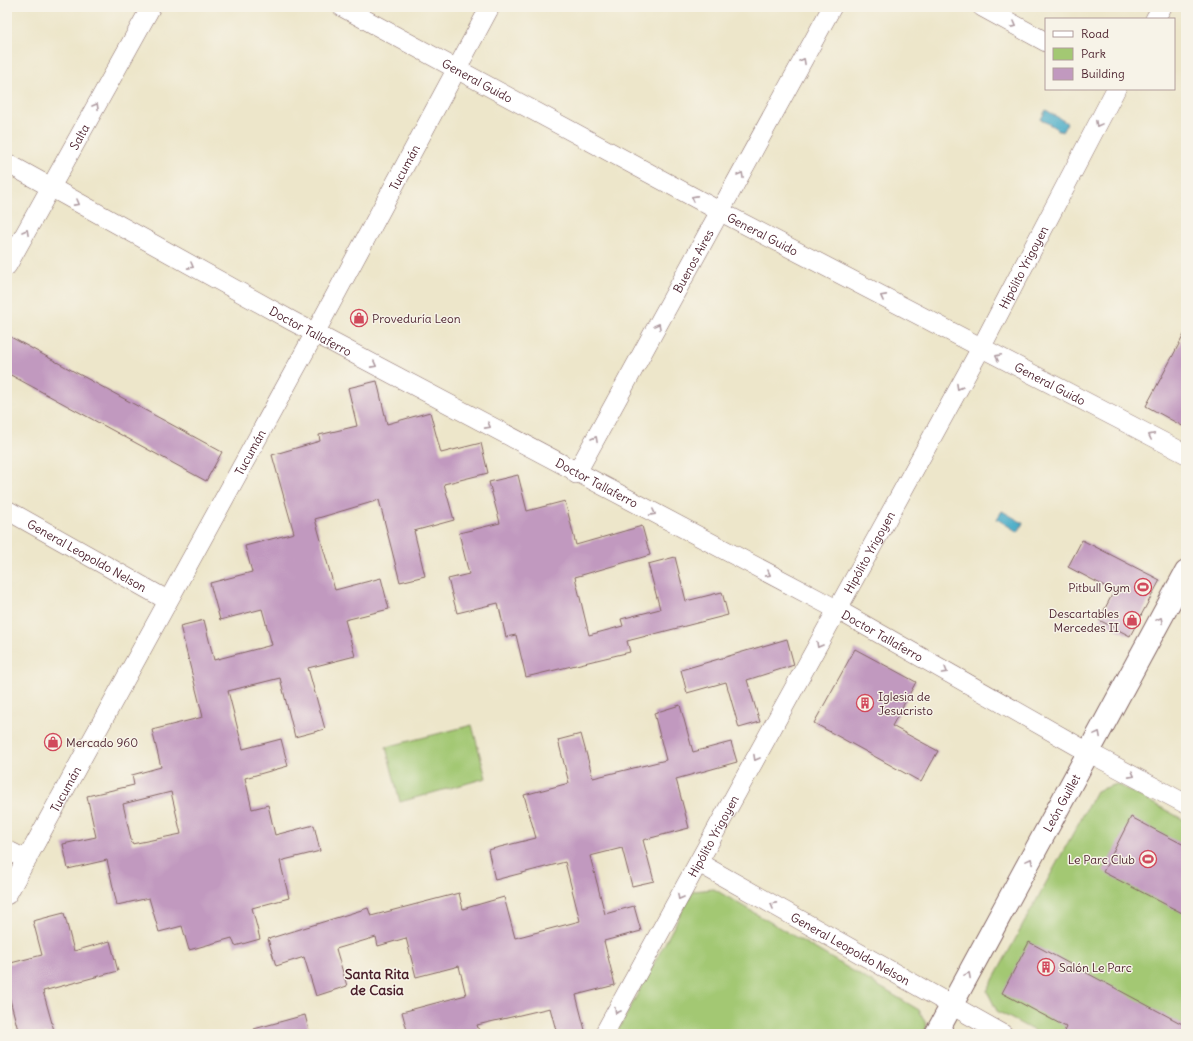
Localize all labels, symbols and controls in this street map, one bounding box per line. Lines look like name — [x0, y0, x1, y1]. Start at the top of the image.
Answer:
legend — [1045, 18, 1175, 90]
one-way arrow — [1010, 20, 1017, 27]
text: Road — [1081, 26, 1109, 41]
text: Park — [1081, 46, 1106, 61]
street label: General Guido — [440, 55, 516, 106]
one-way arrow — [798, 58, 806, 65]
text: Building — [1081, 66, 1125, 81]
one-way arrow — [92, 103, 99, 110]
one-way arrow — [1096, 119, 1103, 127]
street label: Salta — [66, 121, 92, 152]
street label: Tucumán — [386, 142, 422, 193]
one-way arrow — [736, 172, 744, 179]
one-way arrow — [690, 195, 698, 202]
one-way arrow — [73, 198, 80, 206]
street label: General Guido — [725, 209, 801, 259]
street label: Hipólito Yrigoyen — [995, 223, 1051, 311]
street label: Buenos Aires — [669, 227, 716, 295]
one-way arrow — [22, 229, 29, 236]
one-way arrow — [187, 261, 194, 268]
one-way arrow — [880, 294, 887, 302]
street label: Doctor Tallaferro — [267, 303, 355, 359]
shop icon: Proveduría Leon — [349, 308, 369, 328]
place label: Proveduría Leon — [372, 311, 461, 326]
one-way arrow — [653, 322, 661, 330]
one-way arrow — [995, 354, 1003, 362]
street label: General Guido — [1012, 359, 1088, 408]
one-way arrow — [369, 360, 377, 368]
one-way arrow — [957, 383, 964, 390]
one-way arrow — [484, 422, 491, 429]
street label: Tucumán — [231, 427, 268, 478]
one-way arrow — [1148, 433, 1156, 441]
one-way arrow — [591, 436, 598, 443]
street label: Doctor Tallaferro — [553, 455, 641, 511]
street label: Hipólito Yrigoyen — [840, 508, 897, 596]
one-way arrow — [648, 509, 656, 516]
street label: General Leopoldo Nelson — [25, 516, 150, 595]
one-way arrow — [763, 569, 771, 576]
sports icon: Pitbull Gym — [1133, 577, 1153, 597]
place label: Pitbull Gym — [1068, 580, 1130, 595]
street label: Doctor Tallaferro — [839, 606, 926, 665]
place label: Descartables Mercedes II — [1049, 606, 1119, 635]
shop icon: Descartables Mercedes II — [1122, 610, 1142, 630]
one-way arrow — [1156, 616, 1163, 624]
one-way arrow — [816, 640, 824, 648]
one-way arrow — [941, 666, 948, 674]
place label: Iglesia de Jesucristo — [878, 689, 933, 718]
building icon: Iglesia de Jesucristo — [855, 693, 875, 713]
one-way arrow — [1094, 731, 1101, 738]
shop icon: Mercado 960 — [43, 732, 63, 752]
place label: Mercado 960 — [66, 735, 138, 750]
one-way arrow — [754, 754, 761, 762]
street label: Tucumán — [47, 763, 84, 814]
one-way arrow — [1128, 770, 1135, 778]
street label: León Guillet — [1039, 771, 1083, 834]
street label: Hipólito Yrigoyen — [684, 792, 741, 880]
sports icon: Le Parc Club — [1138, 849, 1158, 869]
place label: Le Parc Club — [1068, 852, 1135, 867]
one-way arrow — [1025, 857, 1032, 865]
one-way arrow — [678, 893, 685, 900]
one-way arrow — [770, 903, 777, 910]
street label: General Leopoldo Nelson — [788, 909, 913, 988]
building icon: Salón Le Parc — [1036, 957, 1056, 977]
place label: Salón Le Parc — [1059, 960, 1132, 975]
district label: Santa Rita de Casia — [345, 965, 409, 999]
one-way arrow — [963, 972, 971, 979]
one-way arrow — [615, 1007, 622, 1014]

